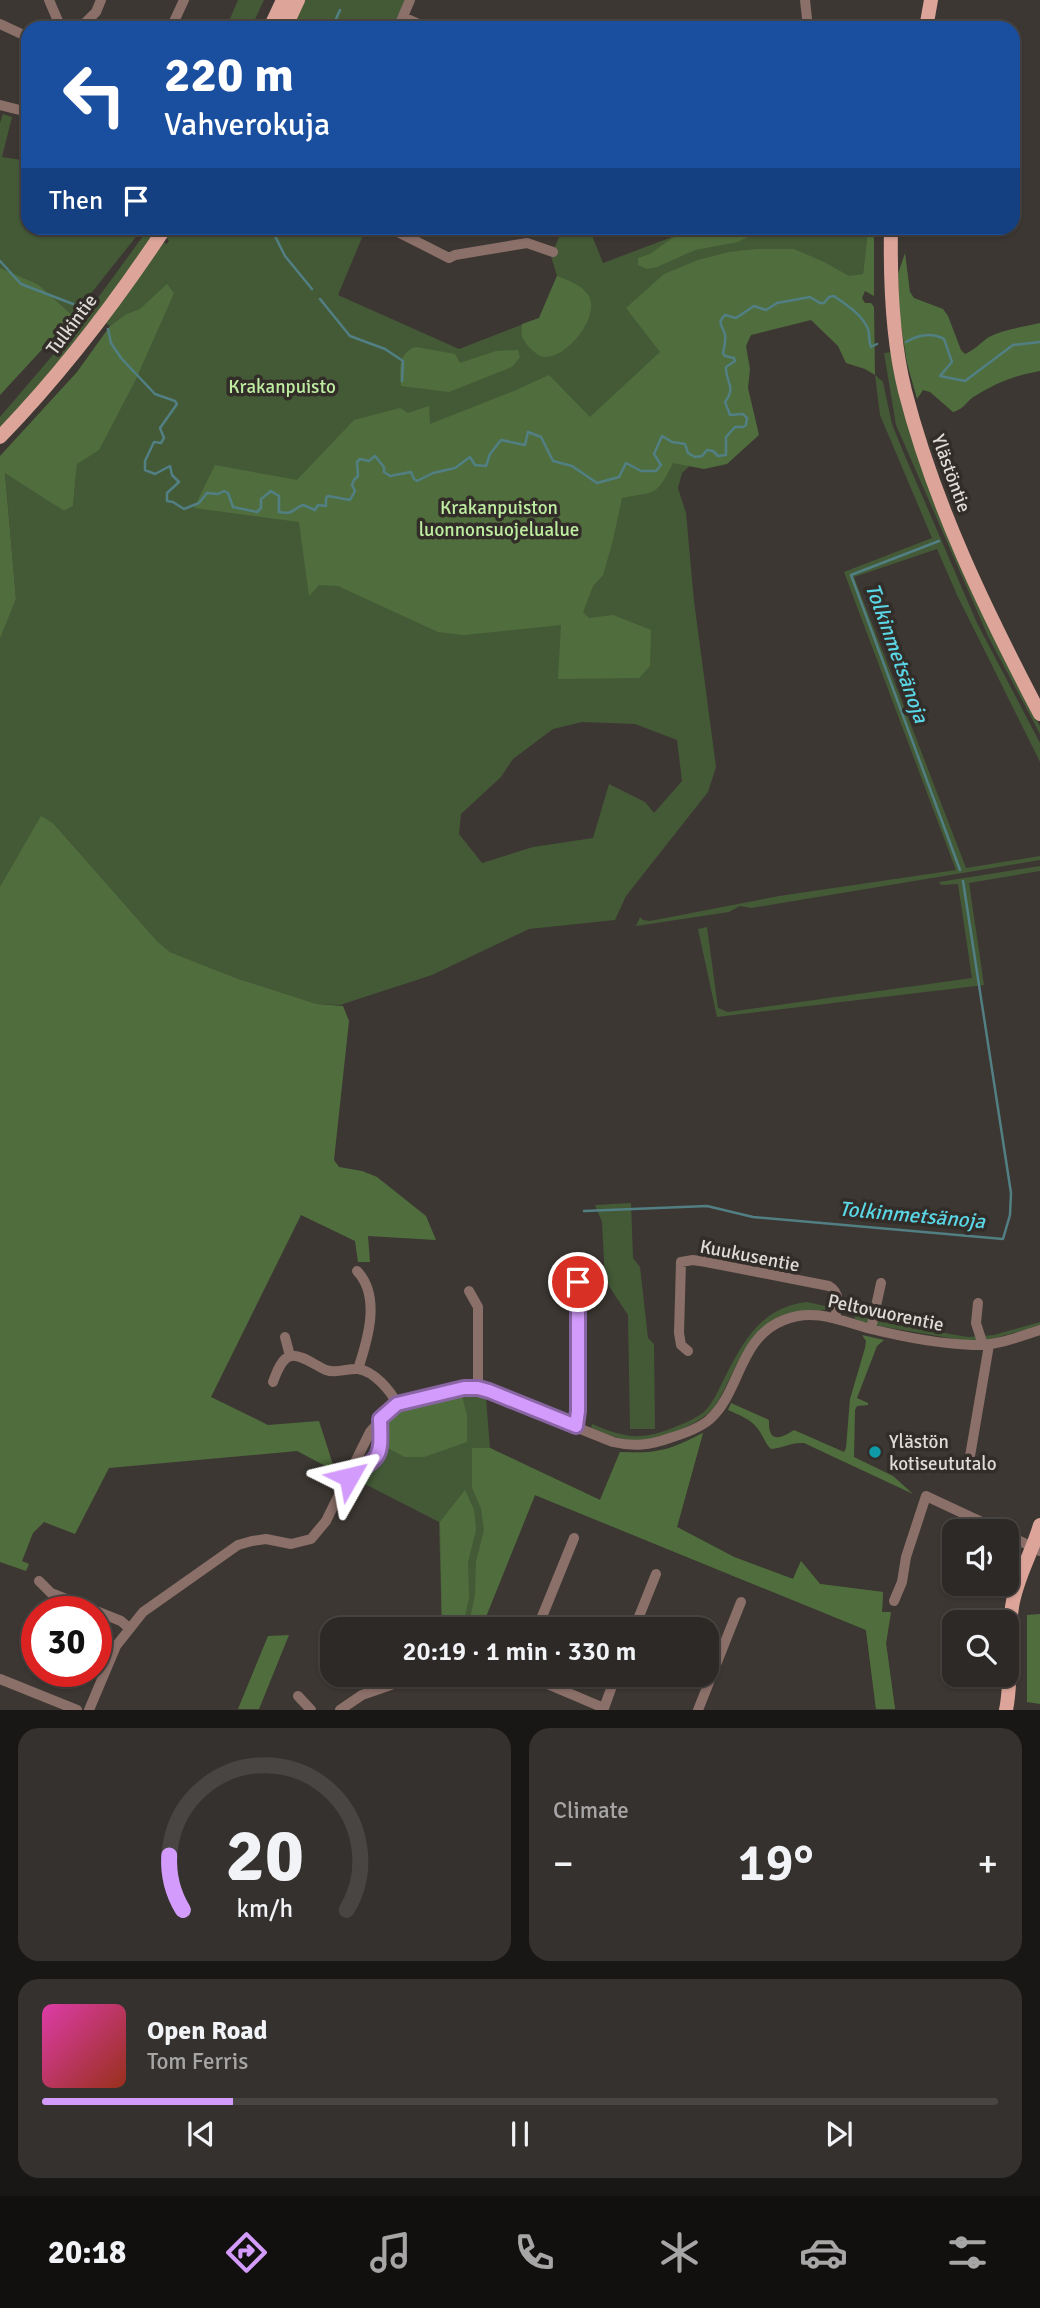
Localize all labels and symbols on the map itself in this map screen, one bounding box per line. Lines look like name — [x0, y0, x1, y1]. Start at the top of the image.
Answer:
street label: Tulkintie — [41, 289, 102, 360]
park label: Krakanpuisto — [228, 375, 336, 399]
street label: Ylästöntie — [926, 431, 976, 516]
park label: Krakanpuiston luonnonsuojelualue — [419, 496, 579, 542]
water label: Tolkinmetsänoja — [860, 580, 935, 728]
water label: Tolkinmetsänoja — [838, 1196, 987, 1234]
street label: Kuukusentie — [698, 1235, 802, 1277]
pin — [548, 1252, 608, 1312]
street label: Peltovuorentie — [826, 1289, 946, 1337]
place label: Ylästön kotiseututalo — [889, 1430, 997, 1476]
position arrow — [312, 1440, 386, 1514]
marker: Ylästön kotiseututalo — [867, 1444, 883, 1460]
speed limit sign: 30 — [21, 1596, 112, 1687]

